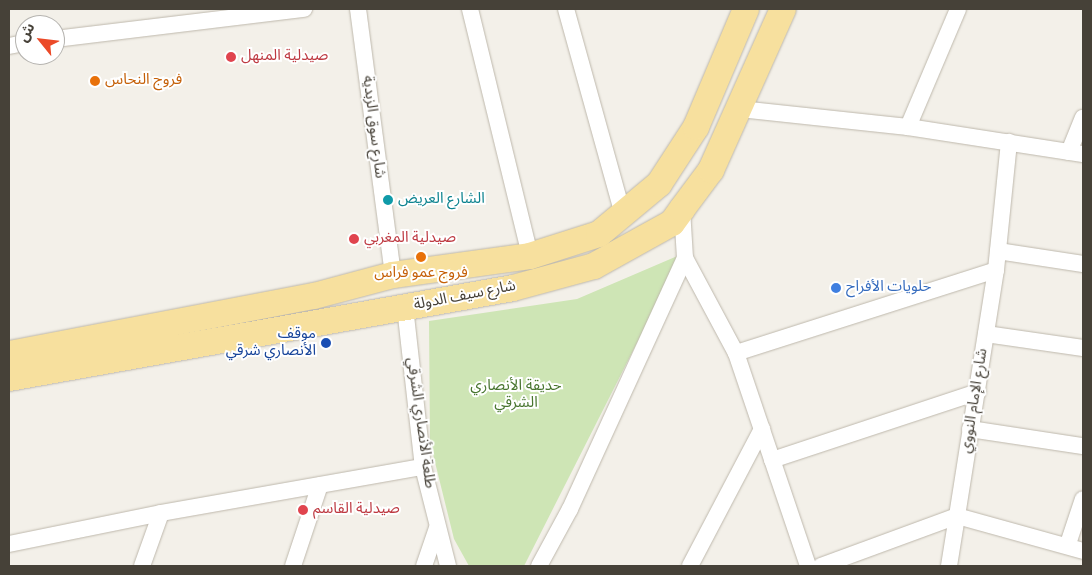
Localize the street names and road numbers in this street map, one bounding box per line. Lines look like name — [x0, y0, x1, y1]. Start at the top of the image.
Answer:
street label: شارع سوق الزبدية — [358, 75, 388, 179]
street label: شارع سيف الدولة — [413, 277, 517, 315]
street label: شارع الإمام النووي — [958, 347, 992, 455]
street label: طلعة الأنصاري الشرقي — [402, 356, 438, 490]

